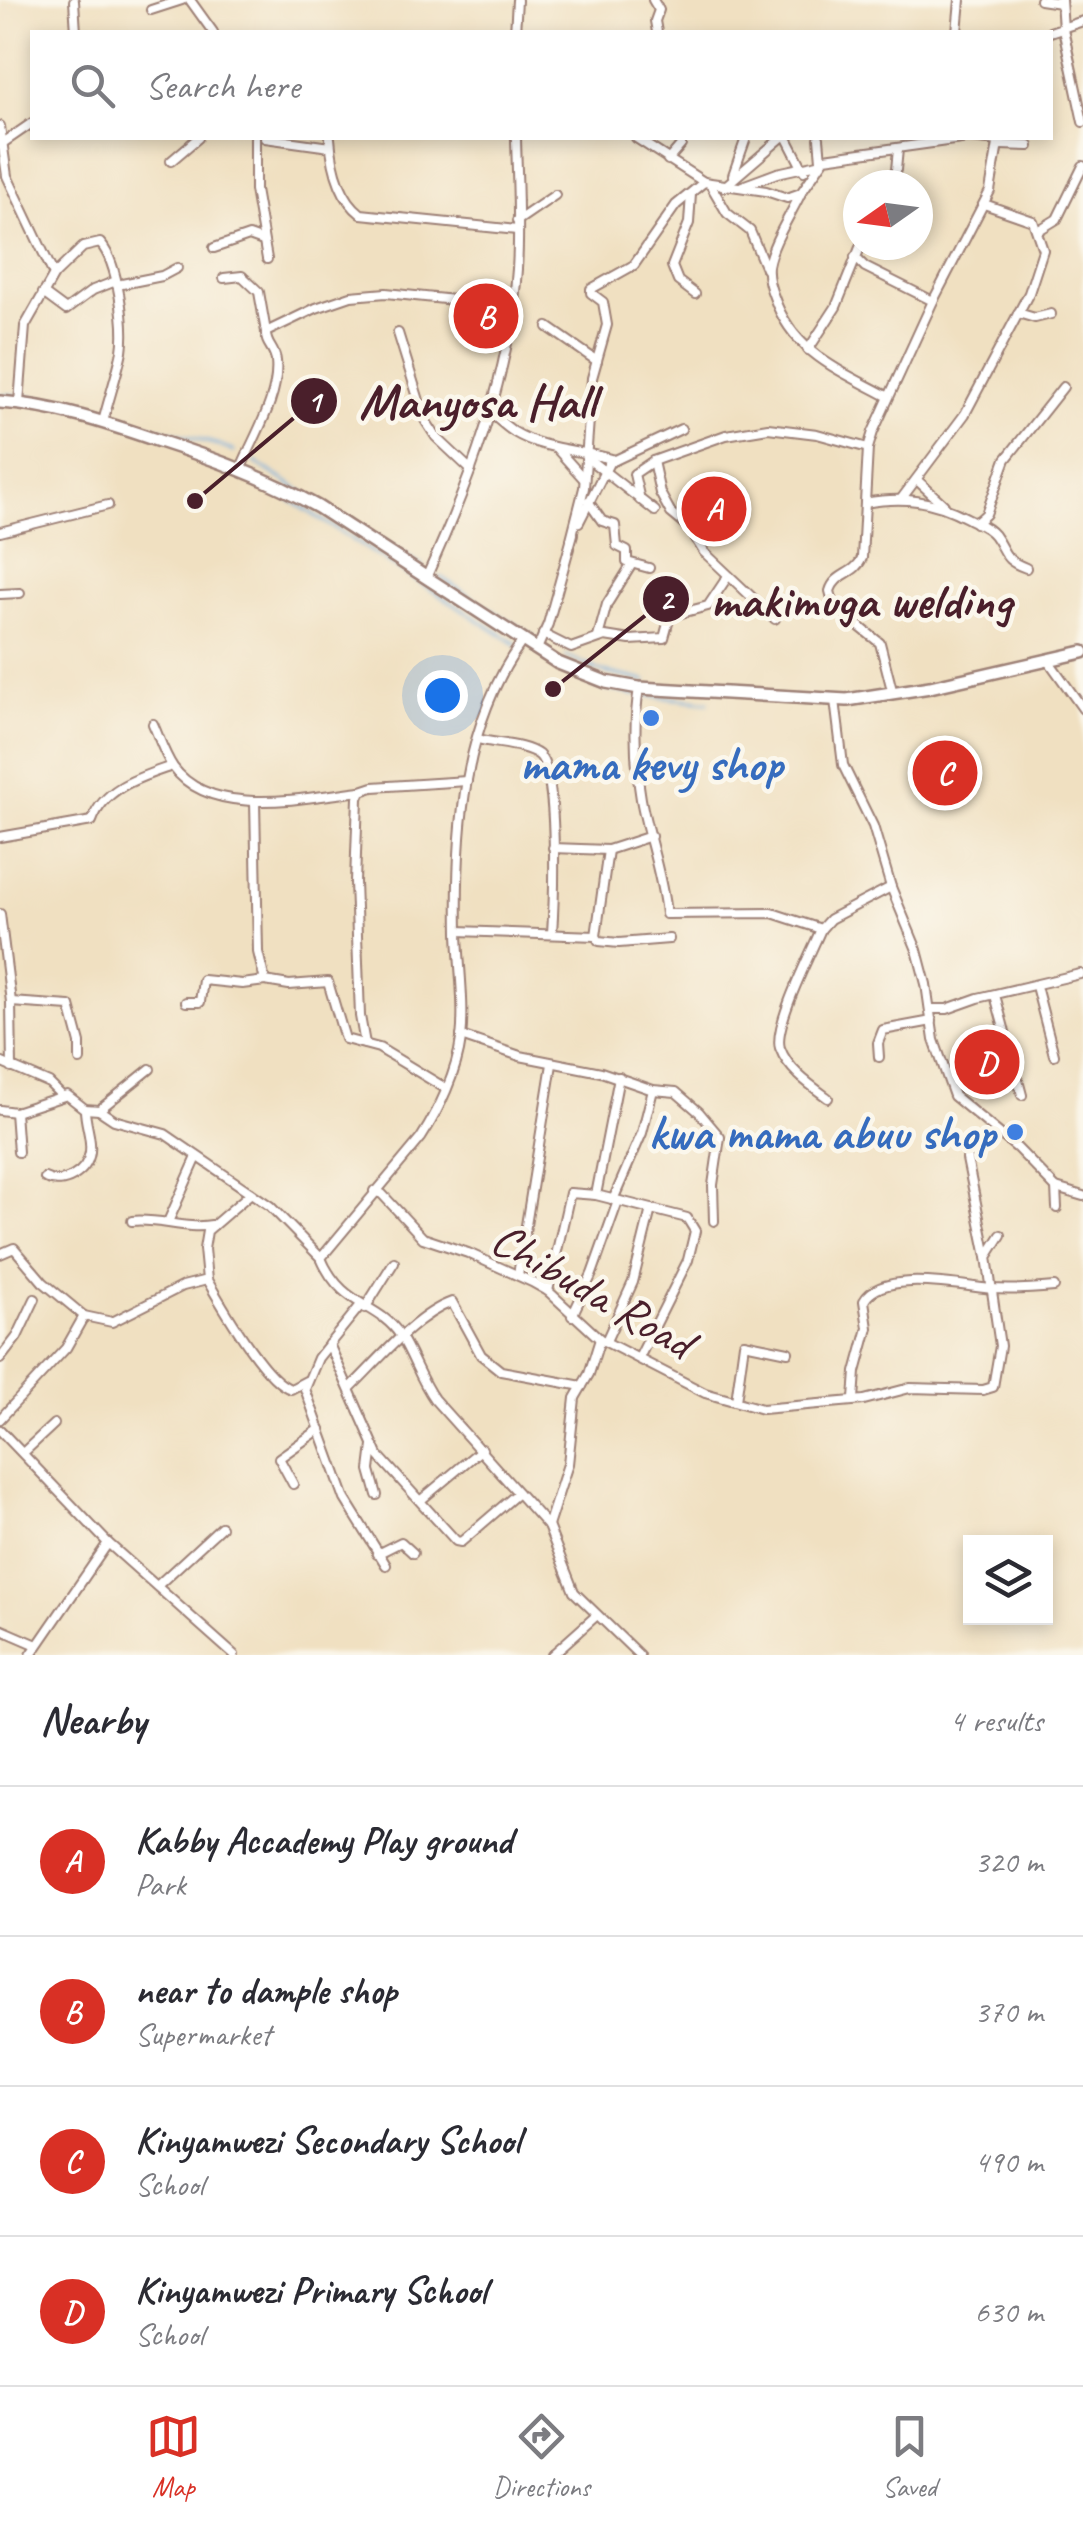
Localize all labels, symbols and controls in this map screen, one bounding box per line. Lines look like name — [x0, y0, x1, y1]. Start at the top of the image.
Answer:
search box — [30, 30, 1053, 140]
icon: search — [65, 58, 120, 113]
text: Search here — [145, 62, 300, 109]
north arrow — [843, 170, 933, 260]
pin: B — [454, 278, 518, 354]
callout: Manyosa Hall — [289, 361, 615, 441]
text: Manyosa Hall — [359, 370, 604, 433]
text: 1 — [307, 382, 324, 420]
pin: A — [682, 472, 746, 546]
callout: makimuga welding — [641, 559, 1032, 639]
text: makimuga welding — [710, 569, 1015, 632]
text: 2 — [659, 581, 675, 619]
your location — [417, 670, 468, 721]
marker: mama kevy shop — [640, 707, 662, 729]
place label: mama kevy shop — [520, 734, 786, 794]
pin: C — [912, 736, 978, 810]
pin: D — [954, 1024, 1020, 1100]
place label: kwa mama abuu shop — [648, 1103, 999, 1163]
marker: kwa mama abuu shop — [1004, 1121, 1026, 1143]
street label: Chibuda Road — [481, 1208, 710, 1375]
map controls — [963, 1535, 1053, 1625]
button: layers — [963, 1535, 1053, 1625]
text: Nearby — [40, 1694, 146, 1747]
text: 4 results — [949, 1700, 1043, 1741]
text: Kabby Accademy Play ground — [135, 1817, 512, 1864]
text: A — [64, 1841, 81, 1882]
text: 320 m — [974, 1841, 1043, 1882]
text: Park — [135, 1864, 186, 1905]
text: near to dample shop — [135, 1967, 397, 2014]
text: B — [64, 1991, 81, 2032]
text: 370 m — [974, 1991, 1043, 2032]
text: Supermarket — [135, 2014, 271, 2055]
text: Kinyamwezi Secondary School — [135, 2117, 520, 2164]
text: C — [65, 2141, 80, 2182]
text: 490 m — [974, 2141, 1043, 2182]
text: School — [135, 2164, 204, 2205]
text: Kinyamwezi Primary School — [135, 2267, 487, 2314]
text: D — [63, 2291, 82, 2332]
text: 630 m — [974, 2291, 1043, 2332]
text: School — [135, 2314, 204, 2355]
tab: Map — [146, 2409, 201, 2504]
tab: Directions — [493, 2409, 590, 2504]
tab: Saved — [882, 2409, 937, 2504]

